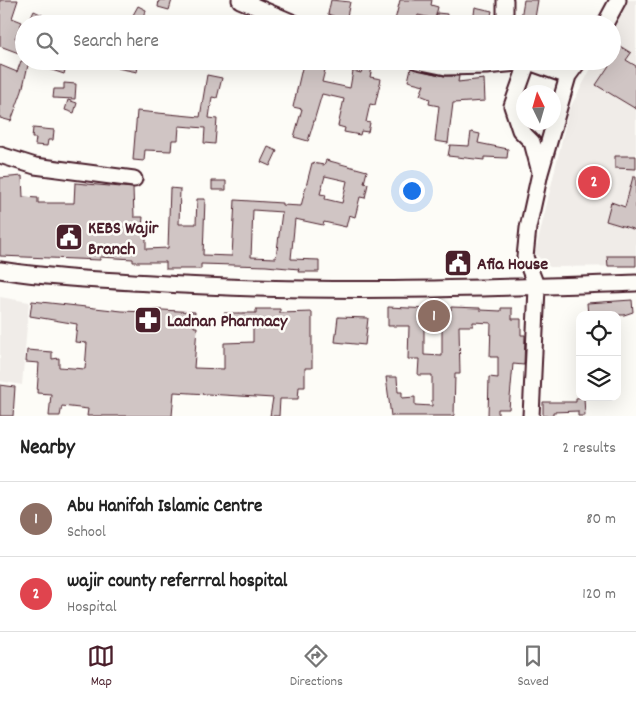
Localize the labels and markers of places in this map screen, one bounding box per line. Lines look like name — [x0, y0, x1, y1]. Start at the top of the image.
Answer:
pin: 2 — [578, 163, 610, 201]
place label: KEBS Wajir Branch — [88, 217, 159, 263]
public building icon: KEBS Wajir Branch — [54, 222, 84, 252]
public building icon: Afia House — [443, 248, 473, 278]
place label: Afia House — [477, 253, 548, 278]
pin: 1 — [418, 297, 450, 335]
pharmacy icon: Ladnan Pharmacy — [133, 305, 163, 335]
place label: Ladnan Pharmacy — [167, 310, 288, 335]

